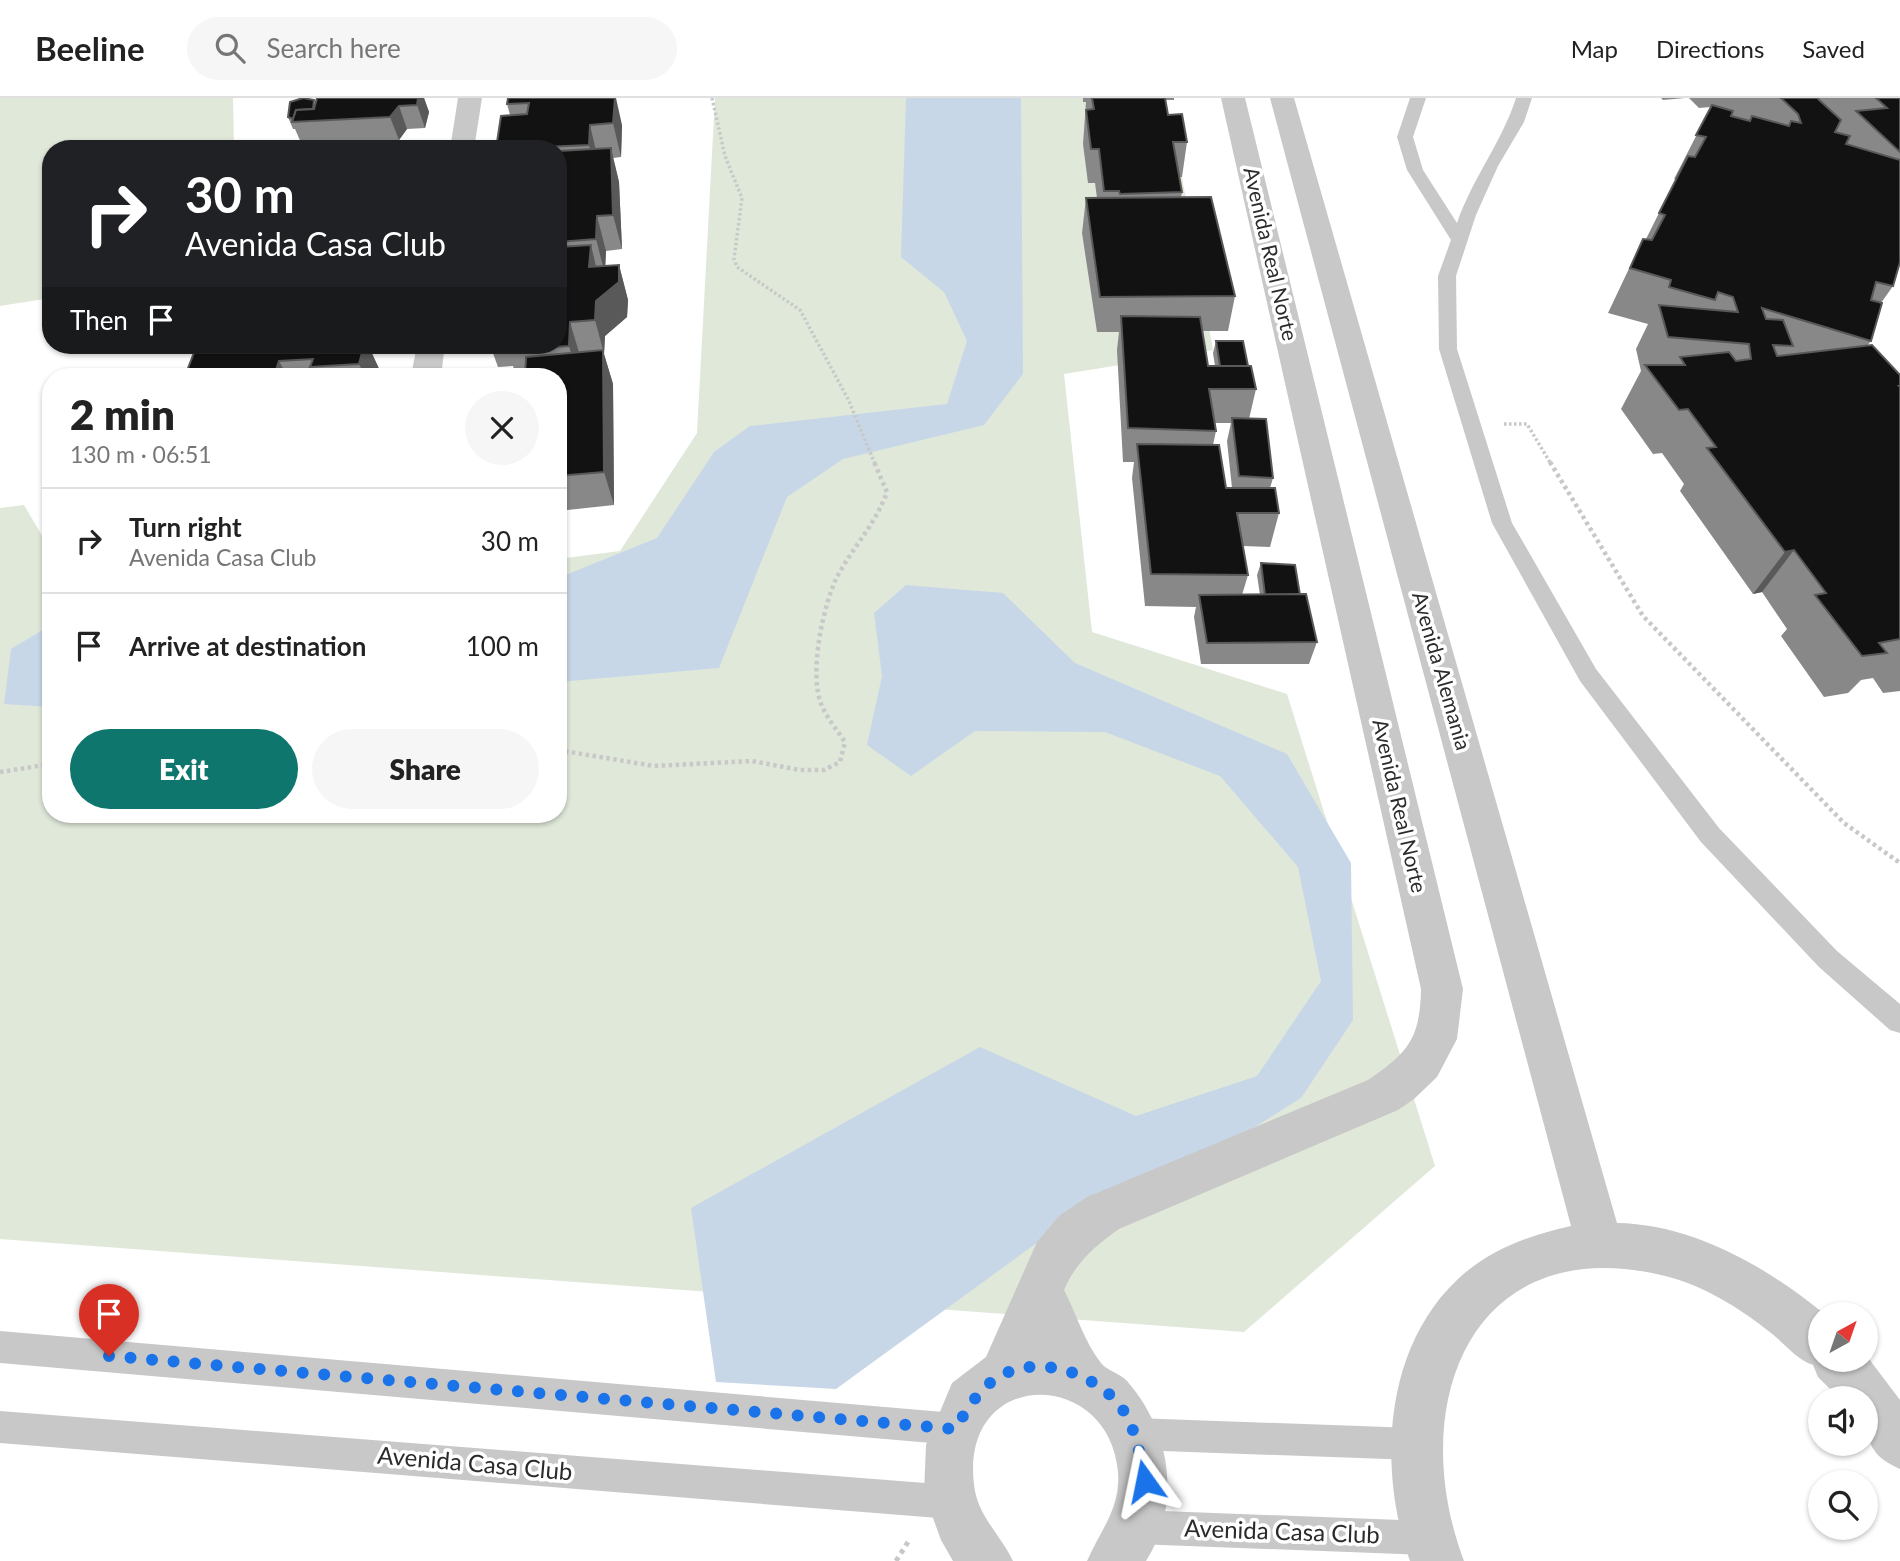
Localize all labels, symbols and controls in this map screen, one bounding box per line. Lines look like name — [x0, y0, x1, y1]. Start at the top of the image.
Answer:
search box — [187, 17, 677, 80]
text: Beeline — [35, 28, 145, 68]
icon: search — [211, 29, 249, 67]
text: Search here — [267, 32, 401, 64]
text: Map — [1571, 34, 1618, 63]
text: Directions — [1656, 34, 1764, 63]
text: Saved — [1802, 34, 1865, 63]
street label: Avenida Real Norte — [1239, 164, 1304, 343]
text: 30 m — [185, 165, 295, 223]
icon: right — [70, 168, 161, 259]
text: Avenida Casa Club — [185, 224, 446, 263]
icon: arrive — [142, 301, 180, 339]
text: Then — [70, 304, 128, 336]
text: 2 min — [70, 389, 175, 439]
button: close — [465, 391, 539, 465]
text: 130 m · 06:51 — [70, 440, 212, 468]
text: Turn right — [129, 511, 242, 543]
icon: right — [70, 522, 108, 560]
text: 30 m — [481, 525, 539, 557]
text: Avenida Casa Club — [129, 543, 316, 571]
street label: Avenida Alemania — [1408, 588, 1477, 753]
icon: arrive — [70, 627, 108, 665]
text: Arrive at destination — [129, 630, 366, 662]
text: 100 m — [466, 630, 539, 662]
street label: Avenida Real Norte — [1368, 716, 1433, 895]
button: Exit — [70, 729, 298, 809]
button: Share — [312, 729, 539, 809]
pin — [79, 1284, 139, 1356]
icon: arrive — [90, 1295, 128, 1333]
north arrow — [1808, 1302, 1878, 1372]
map controls — [1808, 1302, 1878, 1540]
button: sound — [1808, 1386, 1878, 1456]
street label: Avenida Casa Club — [376, 1440, 574, 1485]
position arrow — [1108, 1444, 1182, 1518]
button: search — [1808, 1470, 1878, 1540]
street label: Avenida Casa Club — [1184, 1513, 1380, 1548]

